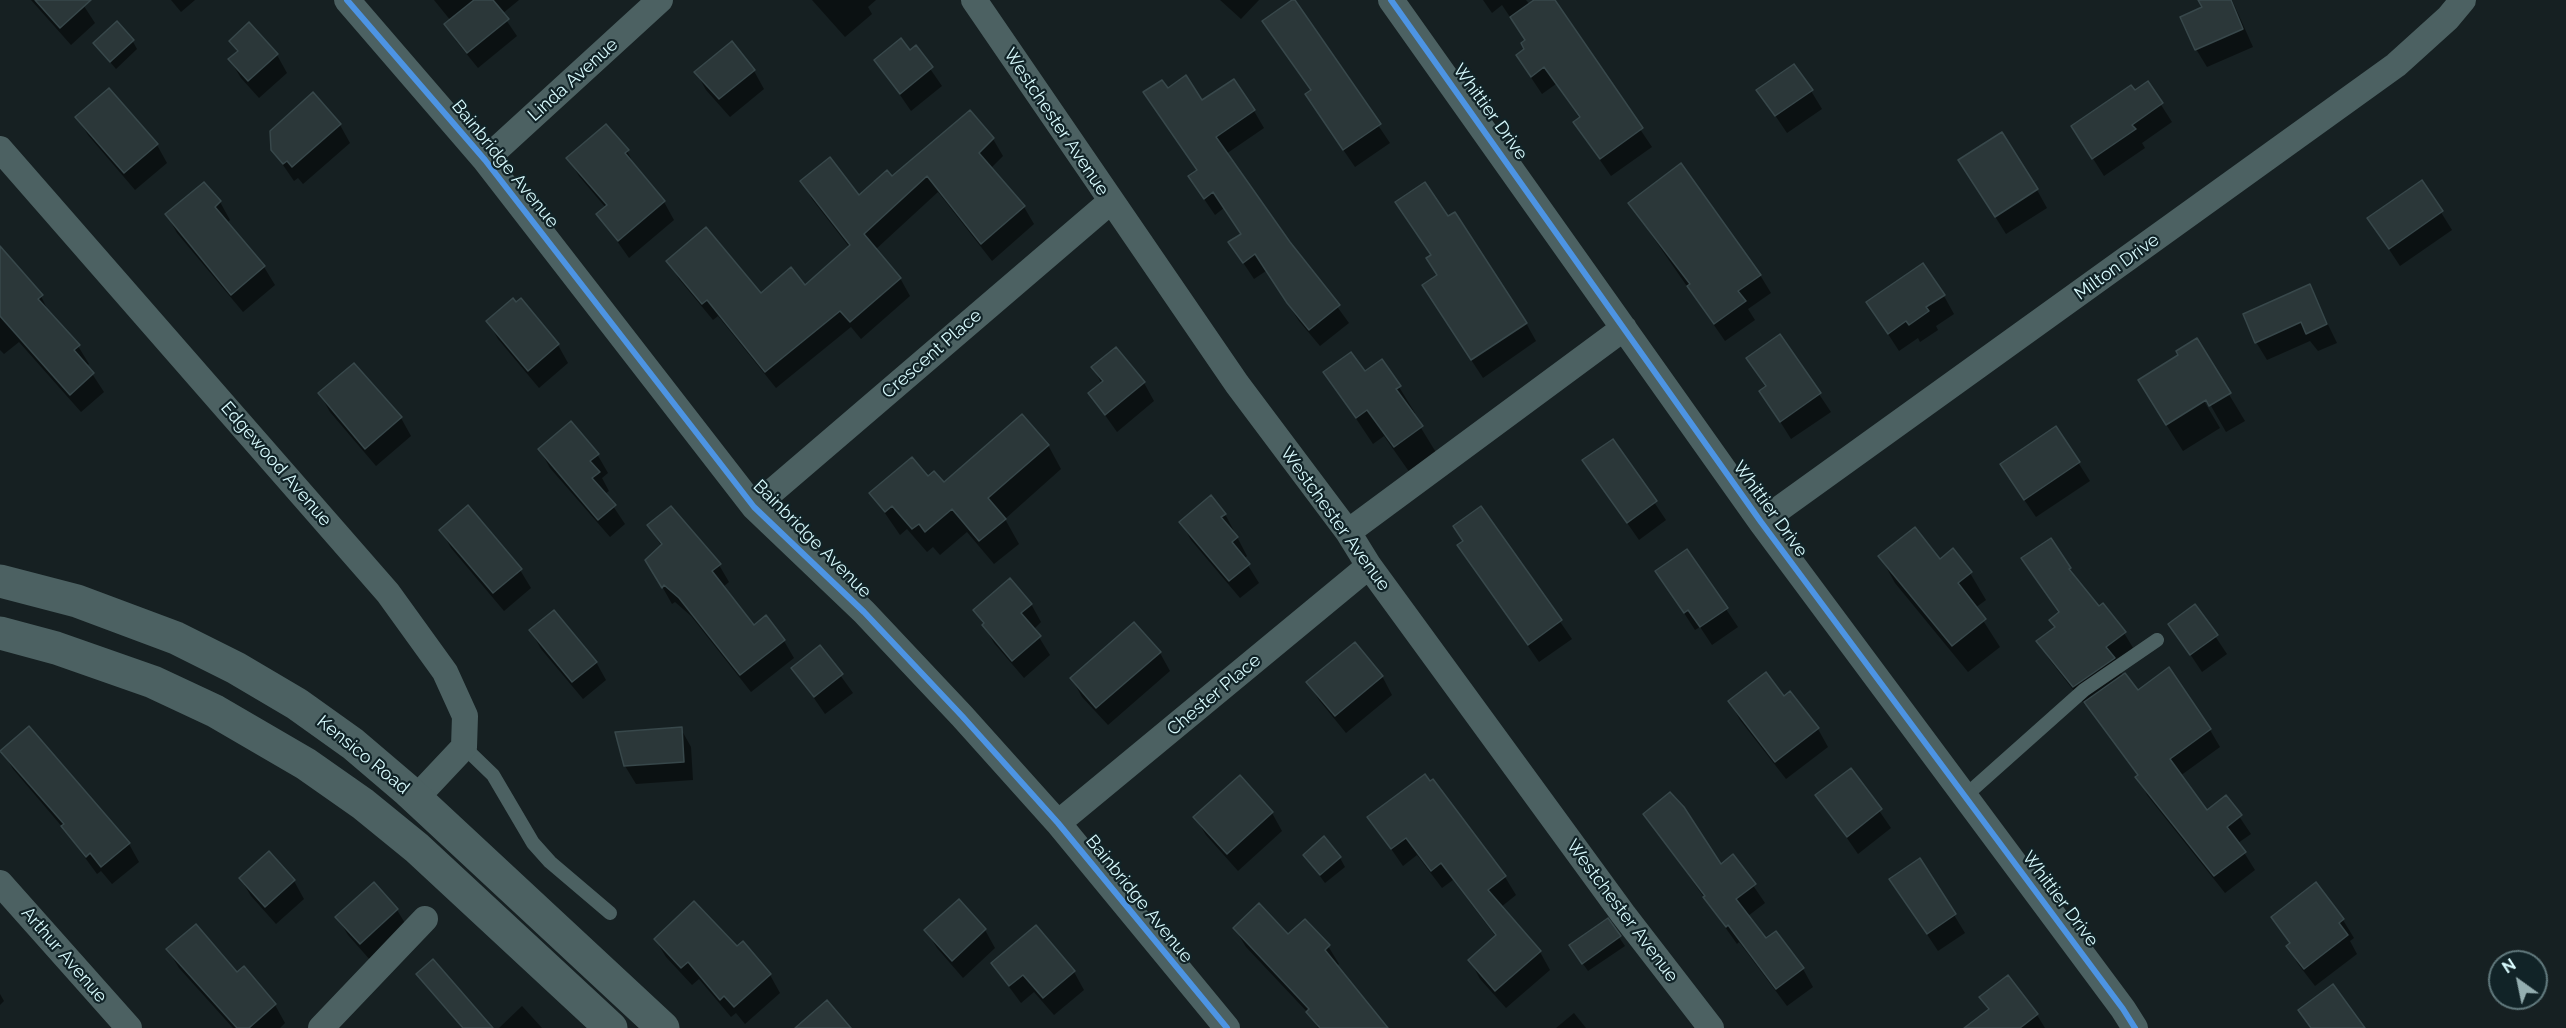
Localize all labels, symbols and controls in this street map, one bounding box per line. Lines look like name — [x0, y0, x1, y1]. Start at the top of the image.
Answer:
street label: Linda Avenue — [524, 34, 622, 126]
street label: Westchester Avenue — [999, 44, 1113, 200]
street label: Whittier Drive — [1448, 60, 1532, 164]
street label: Bainbridge Avenue — [447, 96, 563, 232]
street label: Milton Drive — [2071, 229, 2163, 305]
street label: Crescent Place — [878, 305, 986, 403]
street label: Edgewood Avenue — [216, 397, 336, 531]
street label: Westchester Avenue — [1275, 443, 1395, 595]
street label: Whittier Drive — [1728, 457, 1812, 561]
street label: Bainbridge Avenue — [748, 475, 876, 603]
street label: Chester Place — [1163, 650, 1265, 740]
street label: Kensico Road — [312, 711, 414, 799]
street label: Bainbridge Avenue — [1081, 831, 1197, 967]
street label: Westchester Avenue — [1561, 835, 1683, 987]
street label: Whittier Drive — [2017, 847, 2103, 951]
street label: Arthur Avenue — [17, 903, 111, 1007]
north arrow — [2488, 950, 2548, 1010]
text: N — [2499, 955, 2519, 977]

